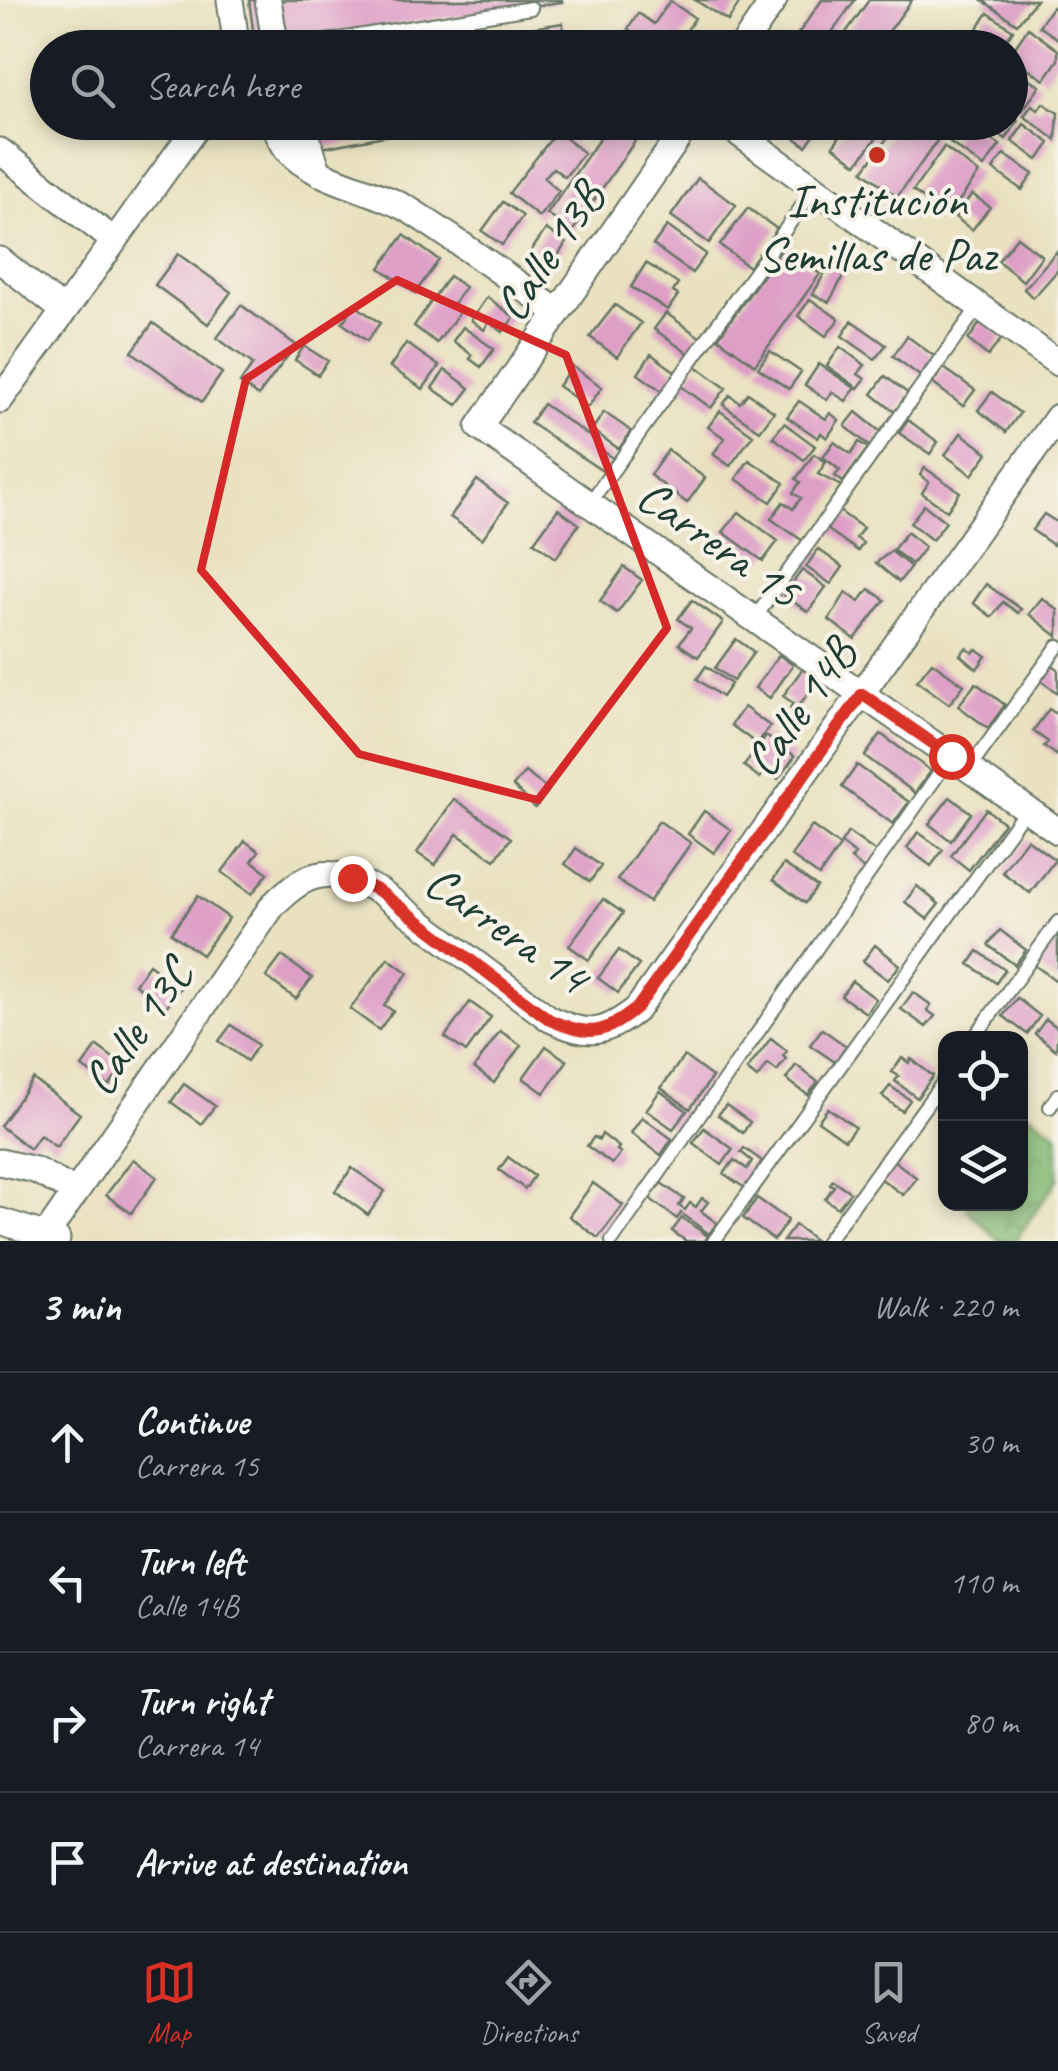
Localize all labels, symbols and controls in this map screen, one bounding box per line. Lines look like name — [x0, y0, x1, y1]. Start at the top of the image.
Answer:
search box — [30, 30, 1028, 140]
icon: search — [65, 58, 120, 113]
text: Search here — [145, 62, 300, 109]
marker: Institución Semillas de Paz — [866, 144, 888, 166]
street label: Calle 13B — [481, 167, 619, 332]
place label: Institución Semillas de Paz — [758, 170, 999, 285]
street label: Carrera 15 — [626, 465, 814, 622]
street label: Calle 14B — [731, 624, 871, 788]
route start — [929, 734, 975, 780]
street label: Carrera 14 — [414, 851, 604, 1009]
route end — [330, 856, 376, 902]
street label: Calle 13C — [69, 944, 208, 1107]
map controls — [938, 1031, 1028, 1211]
button: locate — [938, 1031, 1028, 1121]
button: layers — [938, 1121, 1028, 1211]
text: 3 min — [40, 1280, 120, 1333]
text: Walk · 220 m — [874, 1286, 1018, 1327]
text: Continue — [135, 1398, 249, 1445]
icon: ahead — [40, 1415, 95, 1470]
text: 30 m — [964, 1422, 1018, 1463]
text: Carrera 15 — [135, 1445, 259, 1486]
text: Turn left — [135, 1538, 245, 1585]
icon: left — [40, 1555, 95, 1610]
text: 110 m — [949, 1562, 1018, 1603]
text: Calle 14B — [135, 1585, 239, 1626]
text: Turn right — [135, 1678, 269, 1725]
icon: right — [40, 1695, 95, 1750]
text: 80 m — [964, 1702, 1018, 1743]
text: Carrera 14 — [135, 1725, 259, 1766]
icon: arrive — [40, 1835, 95, 1890]
text: Arrive at destination — [135, 1839, 407, 1886]
tab: Map — [142, 1955, 197, 2050]
tab: Directions — [480, 1955, 578, 2050]
tab: Saved — [861, 1955, 916, 2050]

